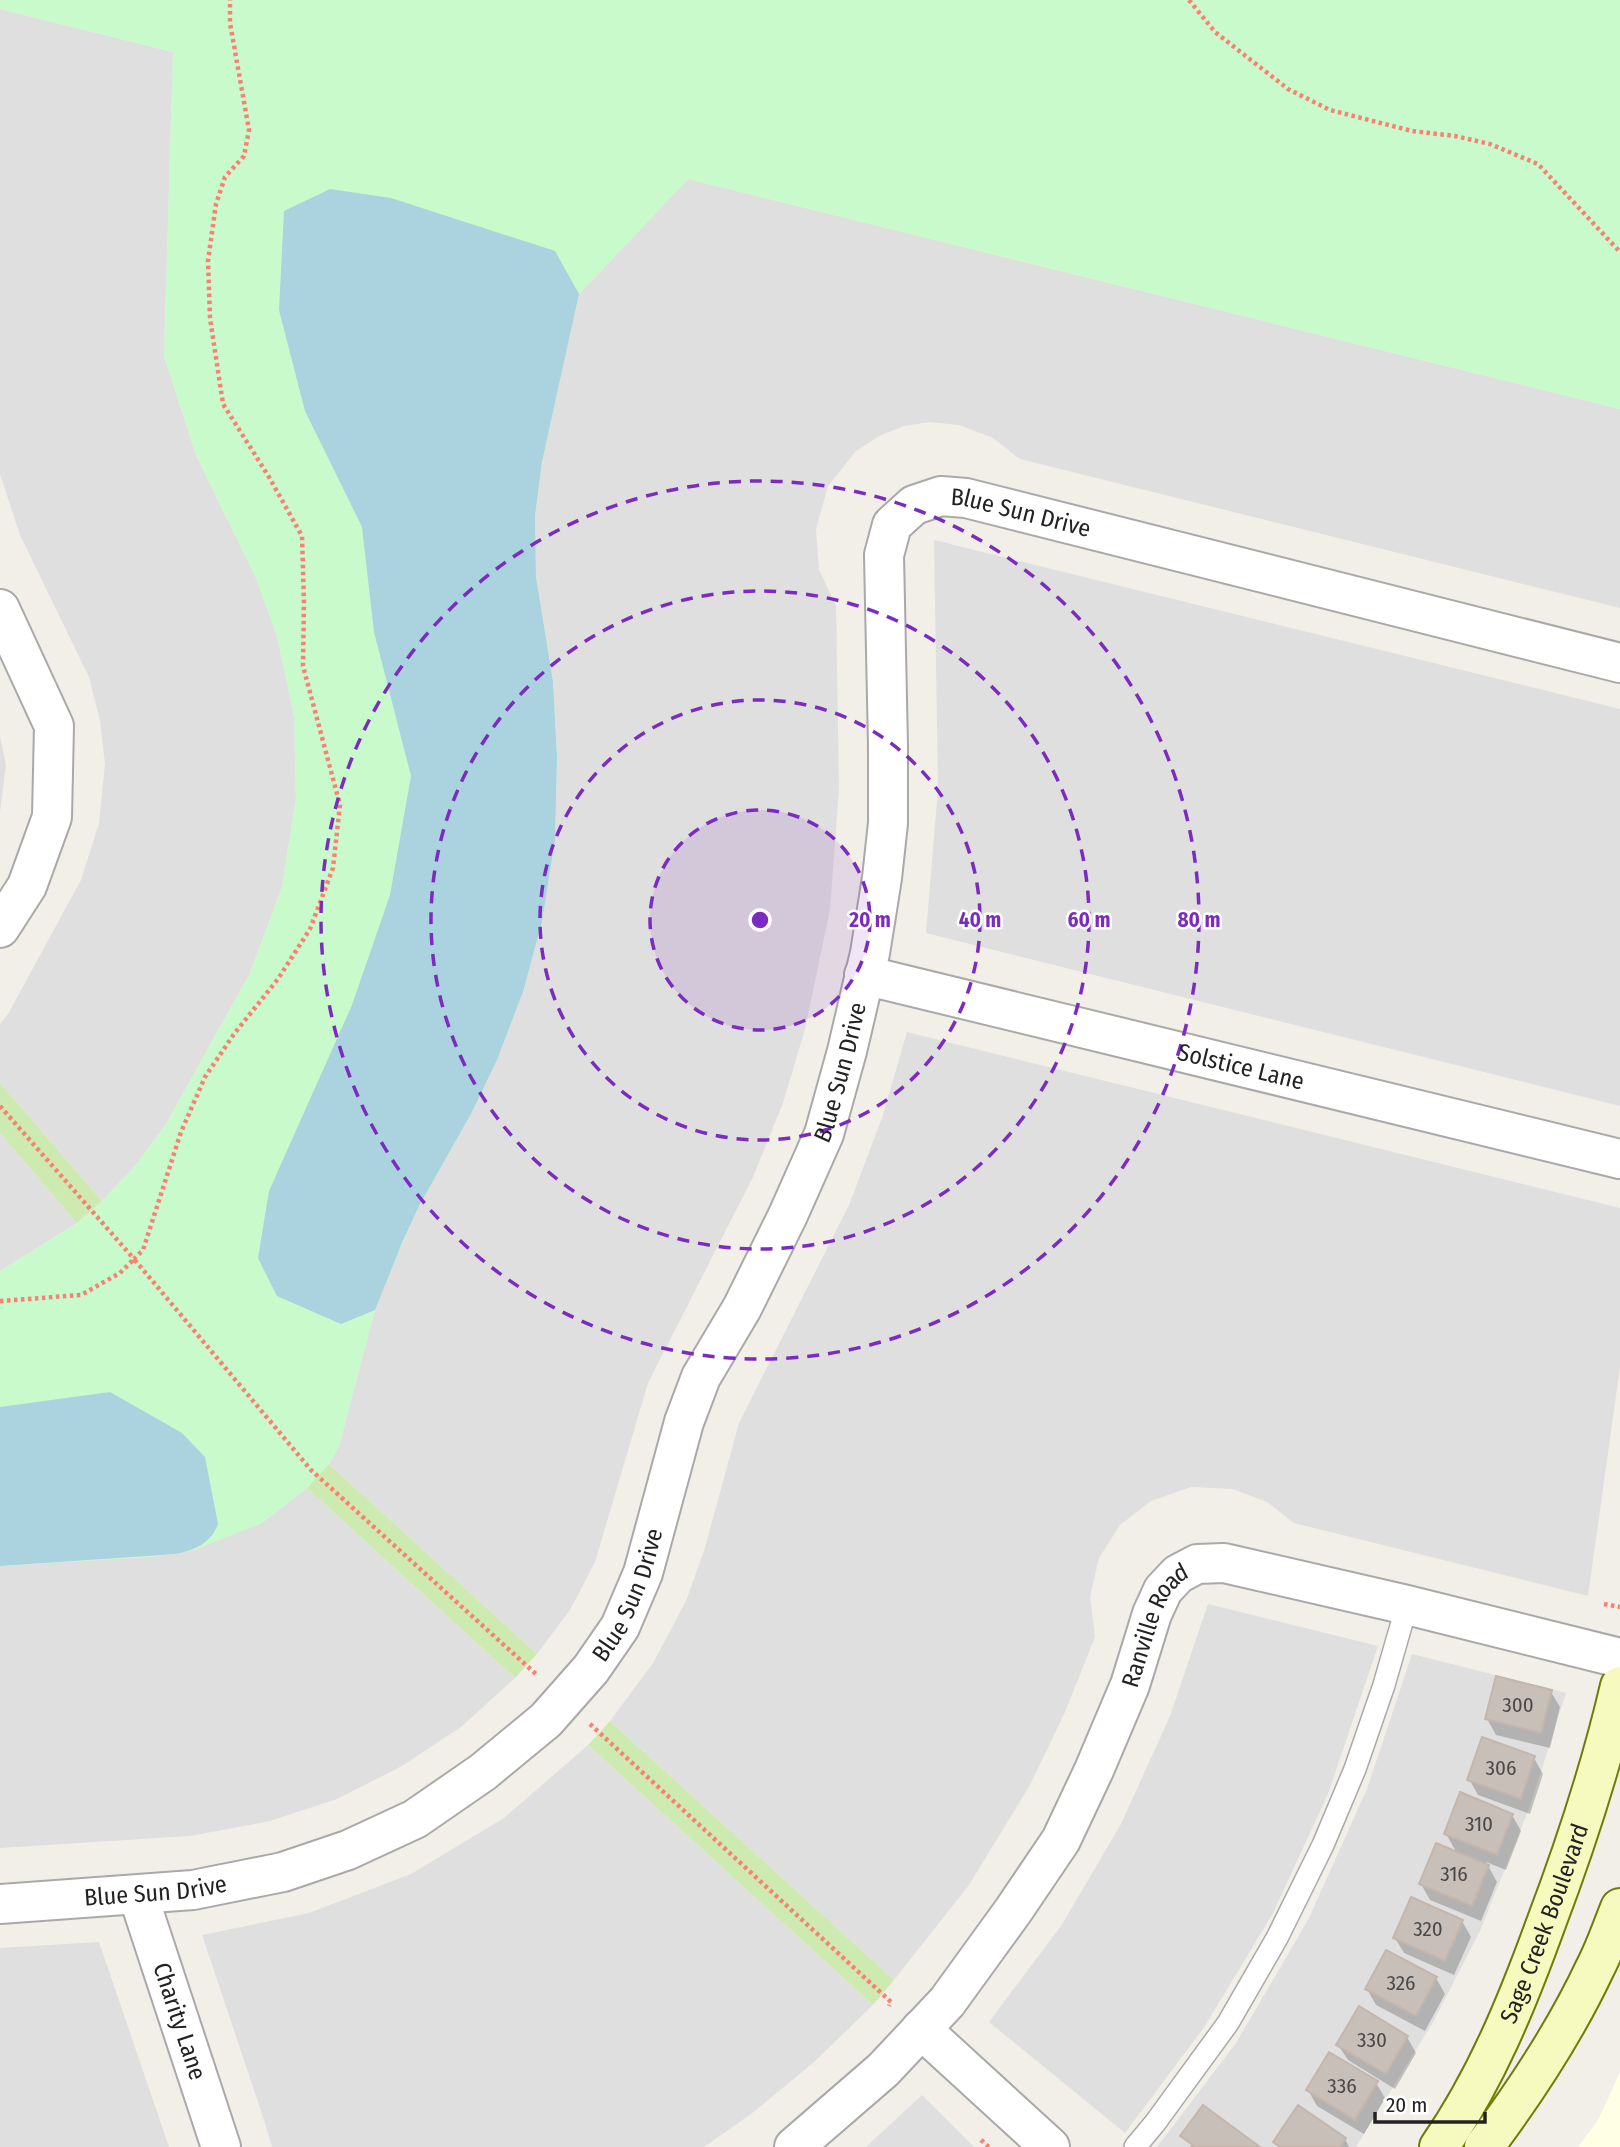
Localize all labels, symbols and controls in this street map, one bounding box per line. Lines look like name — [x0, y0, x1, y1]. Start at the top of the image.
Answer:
street label: Blue Sun Drive — [950, 483, 1094, 543]
text: 20 m — [848, 907, 891, 933]
text: 40 m — [959, 907, 1001, 933]
text: 60 m — [1068, 907, 1110, 933]
text: 80 m — [1178, 907, 1220, 933]
centre of rings — [748, 908, 772, 932]
street label: Blue Sun Drive — [808, 1000, 872, 1147]
street label: Solstice Lane — [1175, 1038, 1307, 1096]
street label: Blue Sun Drive — [586, 1525, 668, 1667]
street label: Ranville Road — [1116, 1557, 1193, 1691]
house number: 300 — [1502, 1692, 1534, 1718]
house number: 306 — [1486, 1755, 1516, 1781]
house number: 310 — [1465, 1811, 1493, 1837]
street label: Sage Creek Boulevard — [1494, 1820, 1594, 2028]
house number: 316 — [1440, 1861, 1468, 1887]
street label: Blue Sun Drive — [83, 1870, 229, 1912]
house number: 320 — [1413, 1916, 1443, 1942]
street label: Charity Lane — [147, 1959, 212, 2084]
house number: 326 — [1387, 1970, 1415, 1996]
house number: 330 — [1357, 2027, 1387, 2053]
house number: 336 — [1327, 2073, 1357, 2099]
scale bar — [1375, 2080, 1485, 2124]
text: 20 m — [1386, 2092, 1427, 2118]

